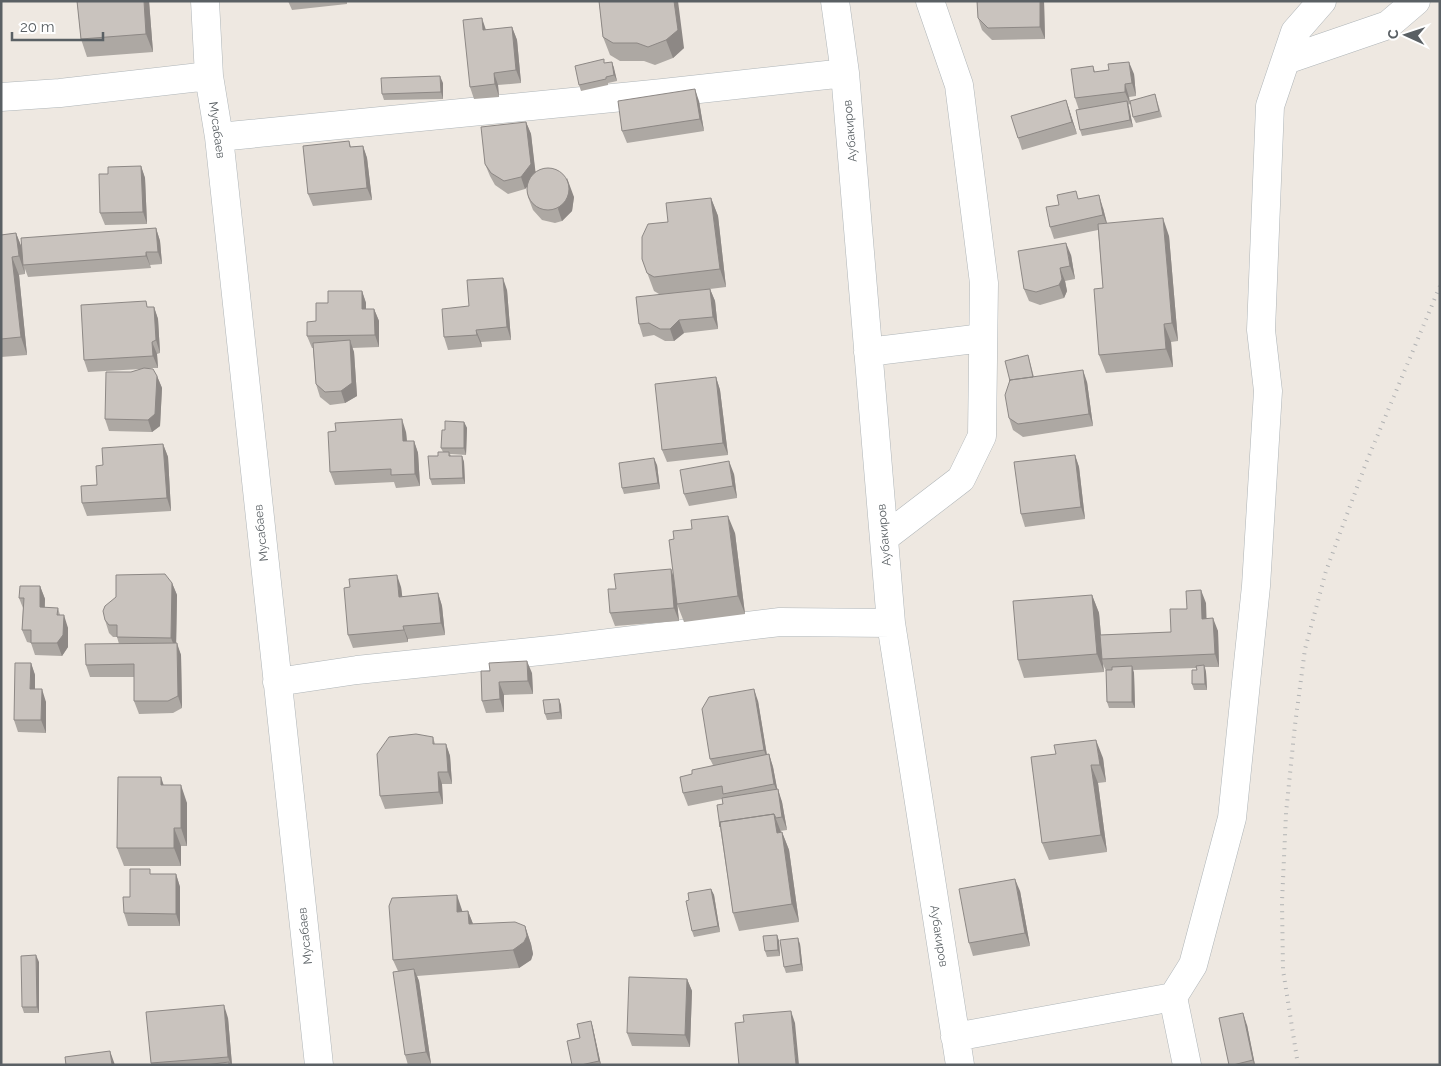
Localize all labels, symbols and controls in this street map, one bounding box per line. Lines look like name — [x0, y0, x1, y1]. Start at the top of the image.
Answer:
scale bar — [12, 10, 104, 42]
north arrow — [1381, 10, 1431, 60]
text: 20 m — [20, 18, 55, 36]
text: С — [1385, 29, 1401, 40]
street label: Аубакиров — [840, 99, 860, 163]
street label: Мусабаев — [206, 101, 228, 159]
street label: Аубакиров — [874, 503, 894, 567]
street label: Мусабаев — [251, 504, 271, 562]
street label: Аубакиров — [927, 904, 951, 968]
street label: Мусабаев — [295, 907, 315, 965]

